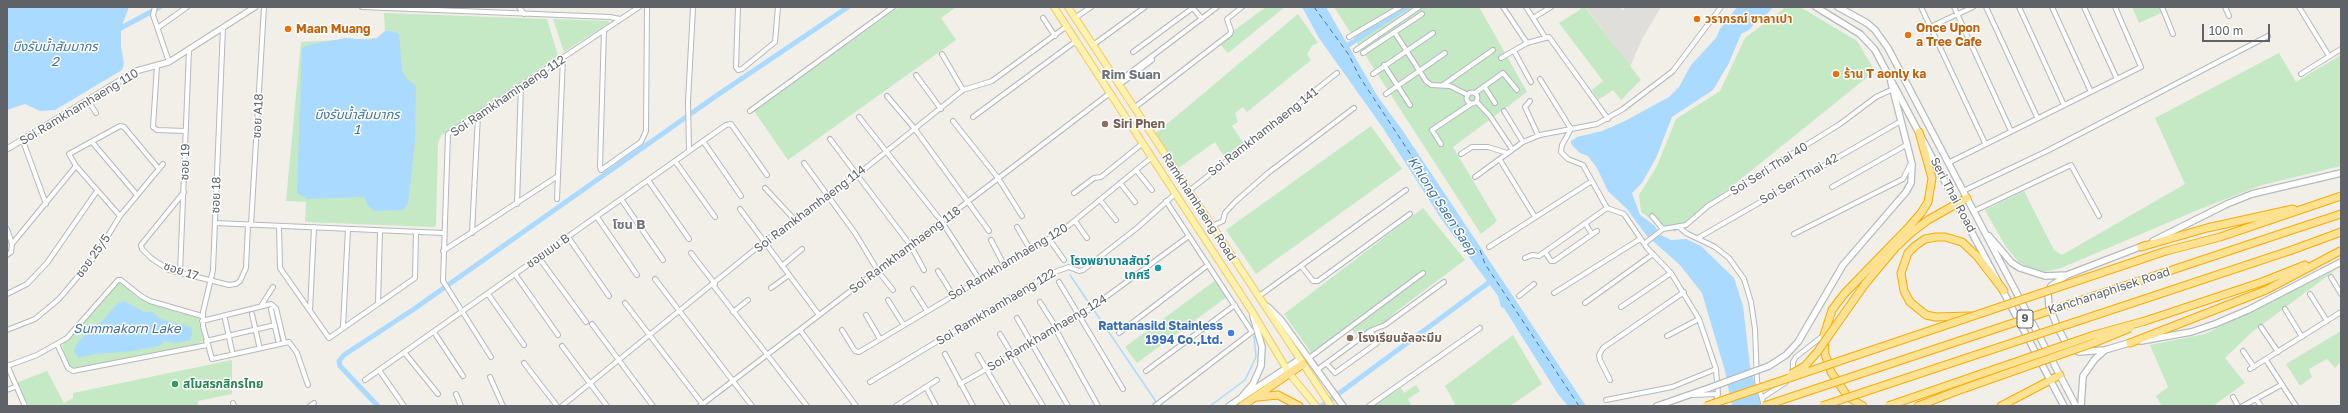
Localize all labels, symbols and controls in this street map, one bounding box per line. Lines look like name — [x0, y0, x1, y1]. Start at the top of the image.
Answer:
place label: วราภรณ์ ซาลาเปา — [1705, 12, 1792, 26]
marker: วราภรณ์ ซาลาเปา — [1692, 14, 1702, 24]
scale bar — [2204, 16, 2272, 42]
place label: Once Upon a Tree Cafe — [1916, 21, 1982, 49]
place label: Maan Muang — [296, 22, 370, 36]
text: 100 m — [2209, 23, 2243, 38]
marker: Maan Muang — [283, 24, 293, 34]
marker: Once Upon a Tree Cafe — [1903, 30, 1913, 40]
water label: บึงรับน้ำสัมมากร 2 — [12, 39, 98, 70]
street label: Soi Ramkhamhaeng 112 — [448, 52, 568, 140]
street label: Soi Ramkhamhaeng 110 — [17, 66, 141, 148]
district label: Rim Suan — [1101, 67, 1161, 83]
place label: ร้าน T aonly ka — [1844, 67, 1926, 81]
marker: ร้าน T aonly ka — [1831, 69, 1841, 79]
street label: Soi Ramkhamhaeng 141 — [1205, 84, 1321, 180]
street label: ซอย A18 — [250, 93, 266, 139]
water label: บึงรับน้ำสัมมากร 1 — [314, 107, 400, 138]
place label: Siri Phen — [1113, 117, 1165, 131]
marker: Siri Phen — [1100, 119, 1110, 129]
street label: Soi Seri Thai 40 — [1727, 139, 1811, 199]
street label: ซอย 19 — [177, 143, 193, 181]
street label: Ramkhamhaeng Road — [1159, 151, 1239, 263]
street label: Soi Seri Thai 42 — [1757, 151, 1841, 207]
water label: Khlong Saen Saep — [1404, 154, 1480, 258]
street label: Seri Thai Road — [1927, 155, 1979, 235]
street label: Soi Ramkhamhaeng 114 — [751, 162, 869, 256]
street label: ซอย 18 — [208, 176, 224, 214]
street label: Soi Ramkhamhaeng 118 — [846, 203, 964, 297]
district label: โซน B — [613, 217, 645, 233]
street label: Soi Ramkhamhaeng 120 — [945, 220, 1071, 304]
street label: ซอย 25/5 — [72, 231, 114, 281]
street label: ซอยเมน B — [523, 231, 573, 271]
place label: โรงพยาบาลสัตว์ เกศรี — [1070, 254, 1150, 282]
street label: ซอย 17 — [162, 259, 200, 283]
marker: โรงพยาบาลสัตว์ เกศรี — [1153, 263, 1163, 273]
street label: Kanchanaphisek Road — [2046, 264, 2172, 318]
street label: Soi Ramkhamhaeng 122 — [934, 266, 1058, 348]
street label: Soi Ramkhamhaeng 124 — [985, 292, 1109, 374]
road number: 9 — [2017, 310, 2033, 328]
place label: Rattanasild Stainless 1994 Co.,Ltd. — [1098, 319, 1223, 347]
water label: Summakorn Lake — [73, 321, 181, 337]
marker: Rattanasild Stainless 1994 Co.,Ltd. — [1226, 328, 1236, 338]
place label: โรงเรียนอัลอะมีม — [1358, 331, 1442, 345]
marker: โรงเรียนอัลอะมีม — [1345, 333, 1355, 343]
place label: สโมสรกสิกรไทย — [183, 377, 263, 391]
marker: สโมสรกสิกรไทย — [170, 379, 180, 389]

